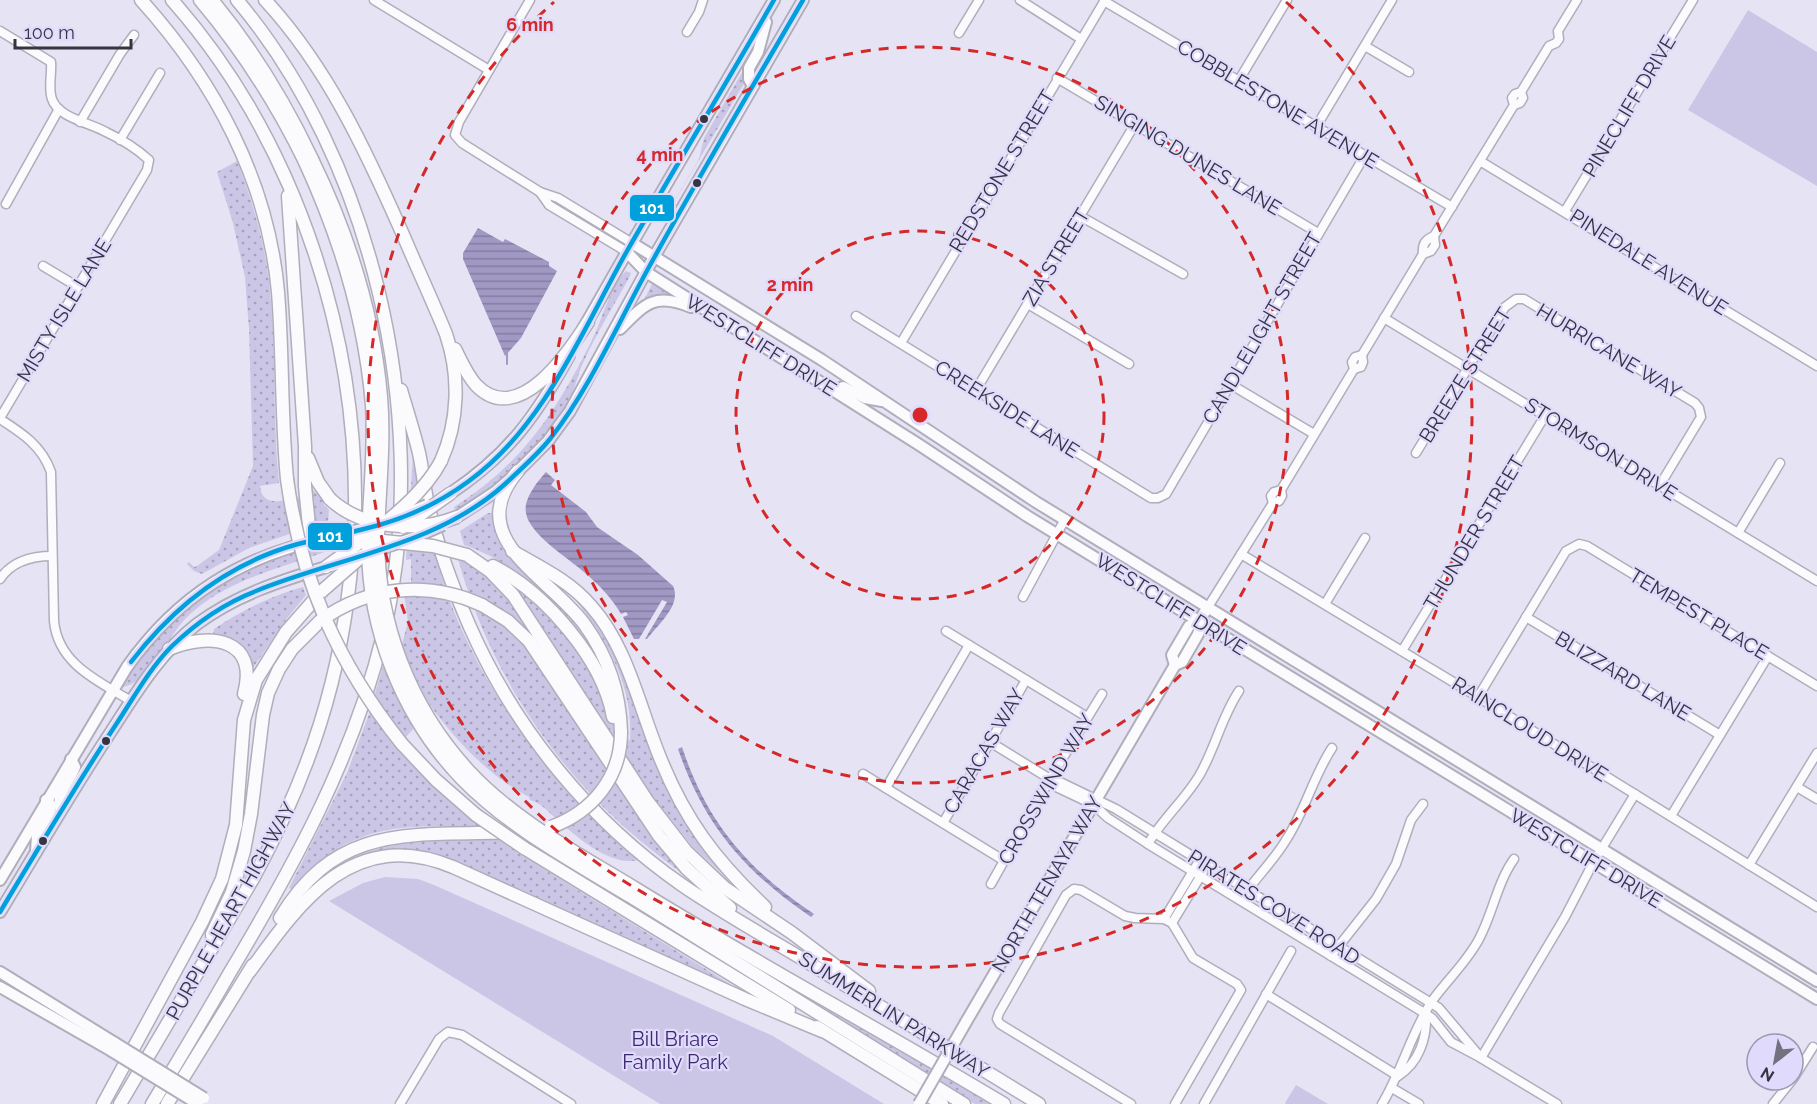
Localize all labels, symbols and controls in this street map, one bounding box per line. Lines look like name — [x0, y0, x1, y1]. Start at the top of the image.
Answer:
scale bar — [15, 12, 130, 50]
text: 6 min — [506, 14, 554, 35]
text: 100 m — [24, 22, 75, 43]
street label: PINECLIFF DRIVE — [1577, 31, 1681, 181]
street label: COBBLESTONE AVENUE — [1173, 34, 1383, 174]
street label: REDSTONE STREET — [944, 86, 1060, 256]
street label: SINGING DUNES LANE — [1090, 90, 1286, 220]
unlabelled marker — [698, 113, 710, 125]
text: 4 min — [637, 144, 683, 165]
unlabelled marker — [691, 177, 703, 189]
line badge: 101 — [629, 194, 675, 222]
text: 101 — [639, 199, 665, 218]
street label: ZIA STREET — [1018, 204, 1094, 310]
street label: PINEDALE AVENUE — [1566, 204, 1732, 320]
street label: CANDLELIGHT STREET — [1197, 228, 1327, 428]
street label: MISTY ISLE LANE — [12, 234, 116, 386]
text: 2 min — [767, 274, 813, 295]
street label: WESTCLIFF DRIVE — [681, 289, 841, 401]
street label: HURRICANE WAY — [1532, 298, 1686, 404]
street label: BREEZE STREET — [1414, 303, 1516, 447]
street label: CREEKSIDE LANE — [930, 355, 1084, 463]
street label: STORMSON DRIVE — [1520, 392, 1682, 506]
centre of rings — [910, 405, 930, 425]
street label: THUNDER STREET — [1418, 451, 1530, 615]
line badge: 101 — [307, 522, 353, 551]
text: 101 — [317, 527, 343, 546]
street label: WESTCLIFF DRIVE — [1091, 548, 1251, 660]
street label: TEMPEST PLACE — [1625, 563, 1773, 665]
street label: BLIZZARD LANE — [1551, 626, 1695, 726]
street label: RAINCLOUD DRIVE — [1448, 671, 1612, 787]
street label: CARACAS WAY — [938, 684, 1030, 818]
street label: CROSSWIND WAY — [993, 709, 1099, 869]
unlabelled marker — [100, 735, 112, 747]
street label: NORTH TENAYA WAY — [987, 791, 1107, 977]
street label: PURPLE HEART HIGHWAY — [161, 798, 301, 1024]
street label: WESTCLIFF DRIVE — [1505, 803, 1667, 913]
unlabelled marker — [37, 835, 49, 847]
street label: PIRATES COVE ROAD — [1184, 844, 1364, 970]
street label: SUMMERLIN PARKWAY — [794, 946, 994, 1084]
park label: Bill Briare Family Park — [622, 1027, 728, 1074]
north arrow — [1745, 1032, 1805, 1092]
text: N — [1757, 1063, 1778, 1086]

